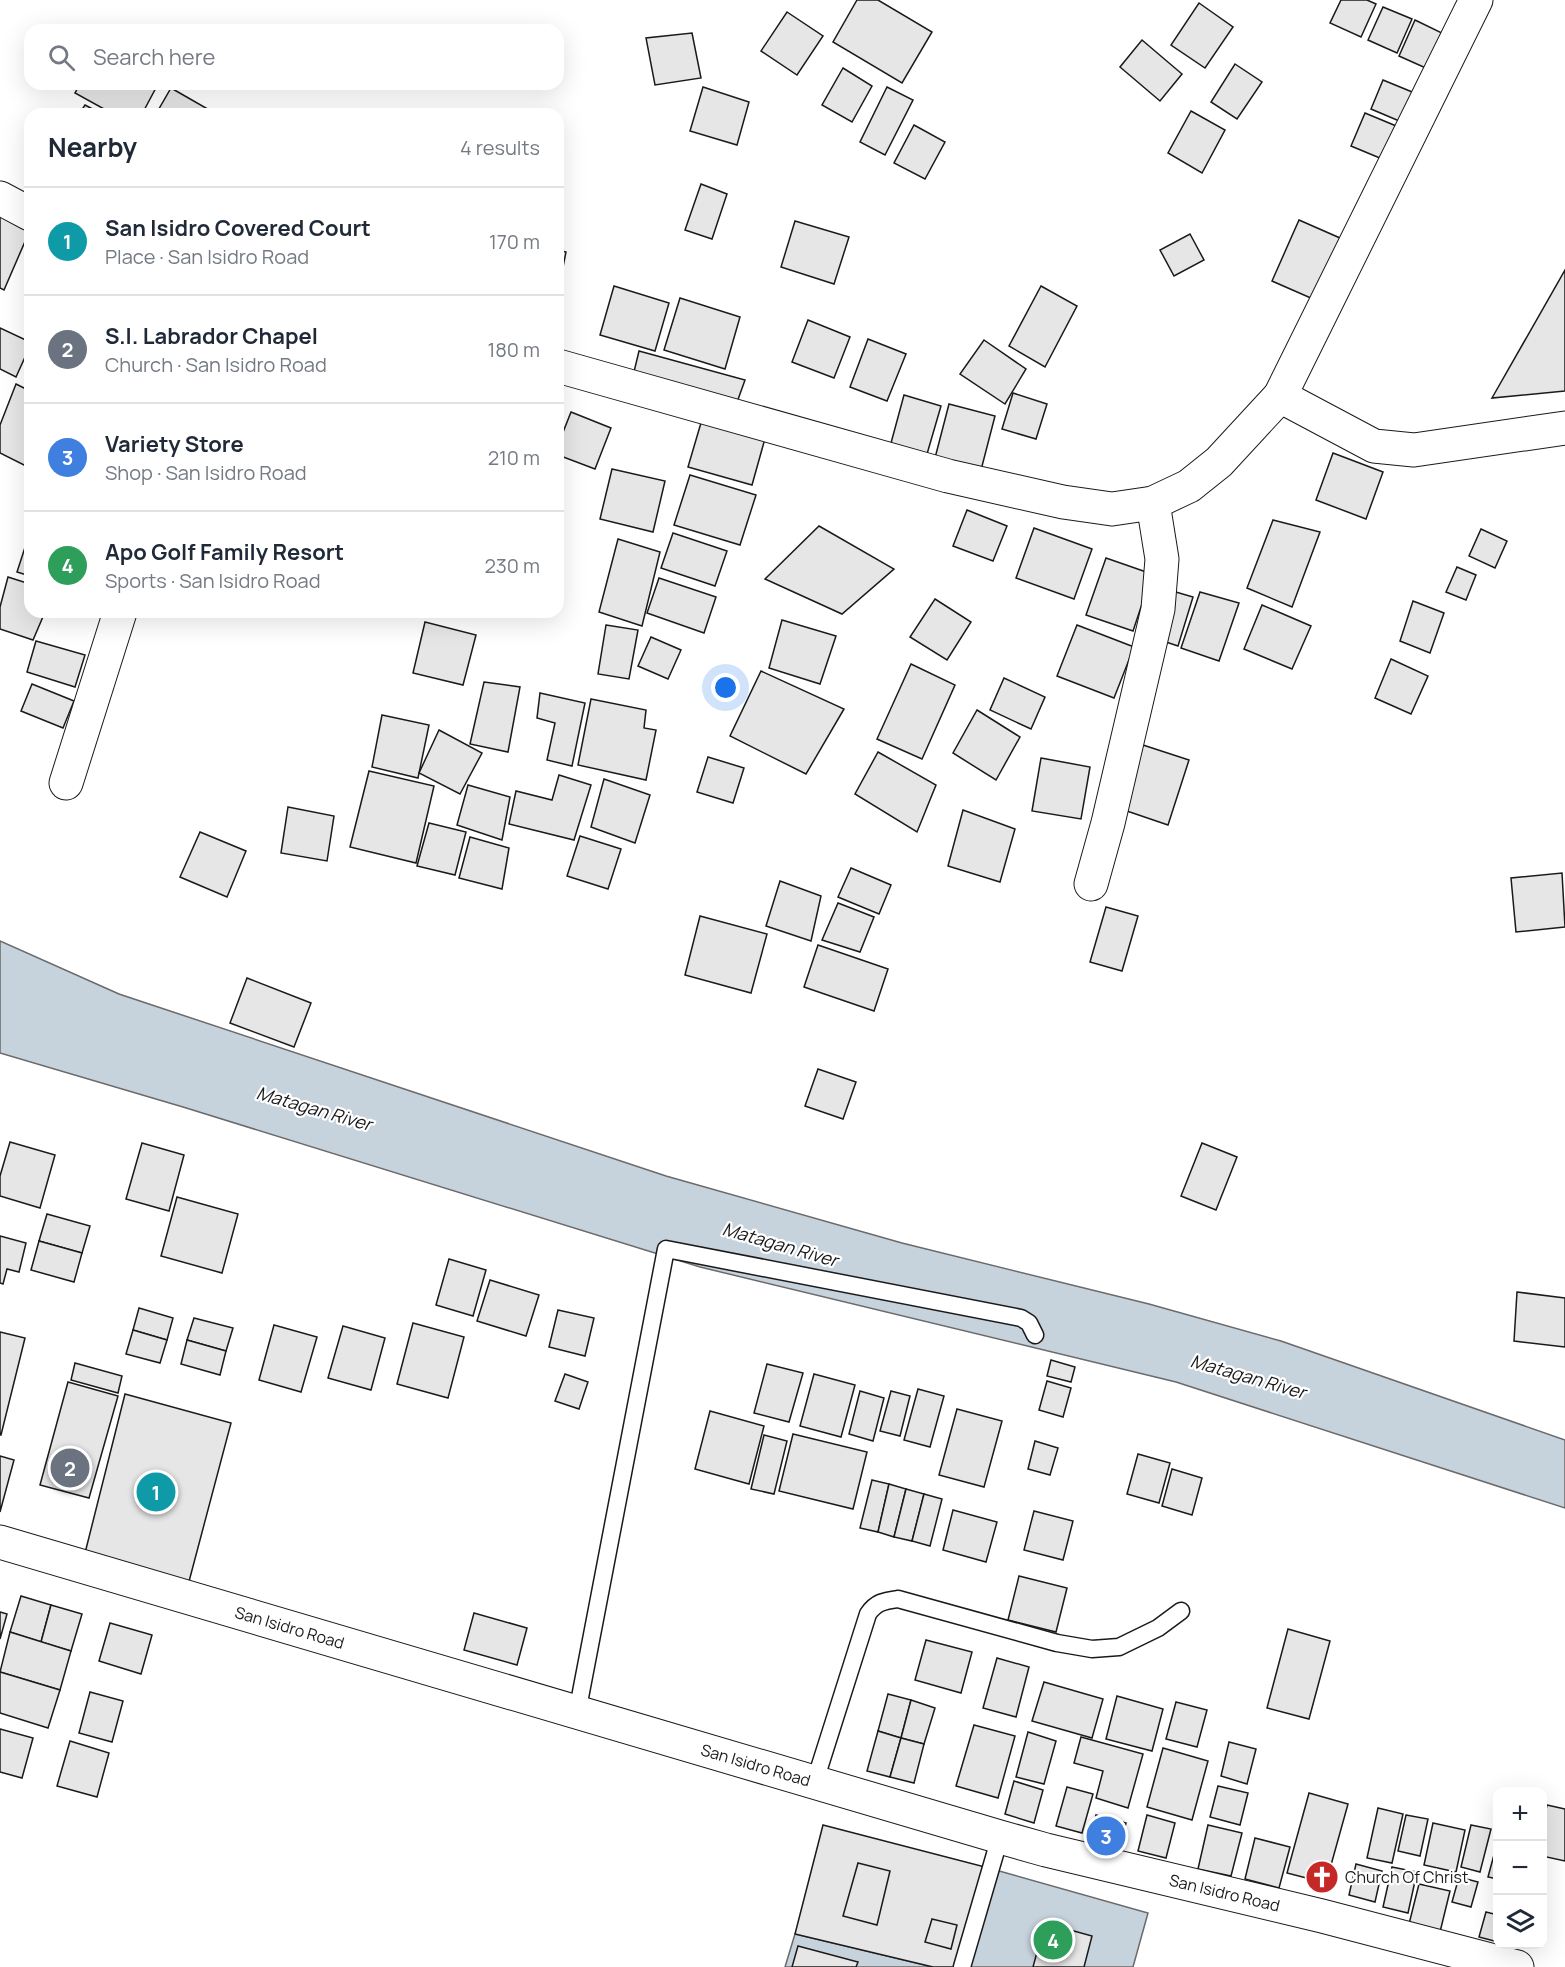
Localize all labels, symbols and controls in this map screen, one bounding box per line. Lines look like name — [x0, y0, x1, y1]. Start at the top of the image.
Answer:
search box — [24, 24, 564, 90]
icon: search — [45, 41, 78, 74]
text: Search here — [93, 42, 215, 72]
text: Nearby — [48, 129, 137, 165]
text: 4 results — [460, 134, 540, 161]
text: San Isidro Covered Court — [105, 213, 371, 243]
text: 1 — [63, 228, 72, 255]
text: 170 m — [489, 228, 540, 255]
text: Place · San Isidro Road — [105, 243, 309, 270]
text: S.I. Labrador Chapel — [105, 321, 318, 351]
text: 2 — [62, 336, 73, 363]
text: 180 m — [487, 336, 540, 363]
text: Church · San Isidro Road — [105, 351, 327, 378]
text: Variety Store — [105, 429, 244, 459]
text: 3 — [62, 444, 73, 471]
text: 210 m — [488, 444, 540, 471]
text: Shop · San Isidro Road — [105, 459, 307, 486]
text: Apo Golf Family Resort — [105, 537, 344, 567]
text: 4 — [61, 552, 74, 579]
text: 230 m — [484, 552, 540, 579]
text: Sports · San Isidro Road — [105, 567, 321, 594]
your location — [711, 673, 740, 702]
water label: Matagan River — [254, 1080, 377, 1137]
water label: Matagan River — [720, 1216, 843, 1273]
water label: Matagan River — [1188, 1348, 1311, 1405]
pin: 2 — [50, 1446, 90, 1490]
pin: 1 — [136, 1470, 176, 1514]
street label: San Isidro Road — [232, 1601, 347, 1654]
street label: San Isidro Road — [698, 1738, 813, 1792]
map controls — [1493, 1787, 1547, 1949]
button: + — [1493, 1787, 1547, 1841]
pin: 3 — [1086, 1814, 1126, 1858]
button: − — [1493, 1841, 1547, 1895]
church icon: Church Of Christ — [1304, 1859, 1340, 1895]
place label: Church Of Christ — [1345, 1866, 1468, 1888]
street label: San Isidro Road — [1167, 1869, 1282, 1917]
button: layers — [1493, 1895, 1547, 1949]
pin: 4 — [1034, 1918, 1072, 1962]

